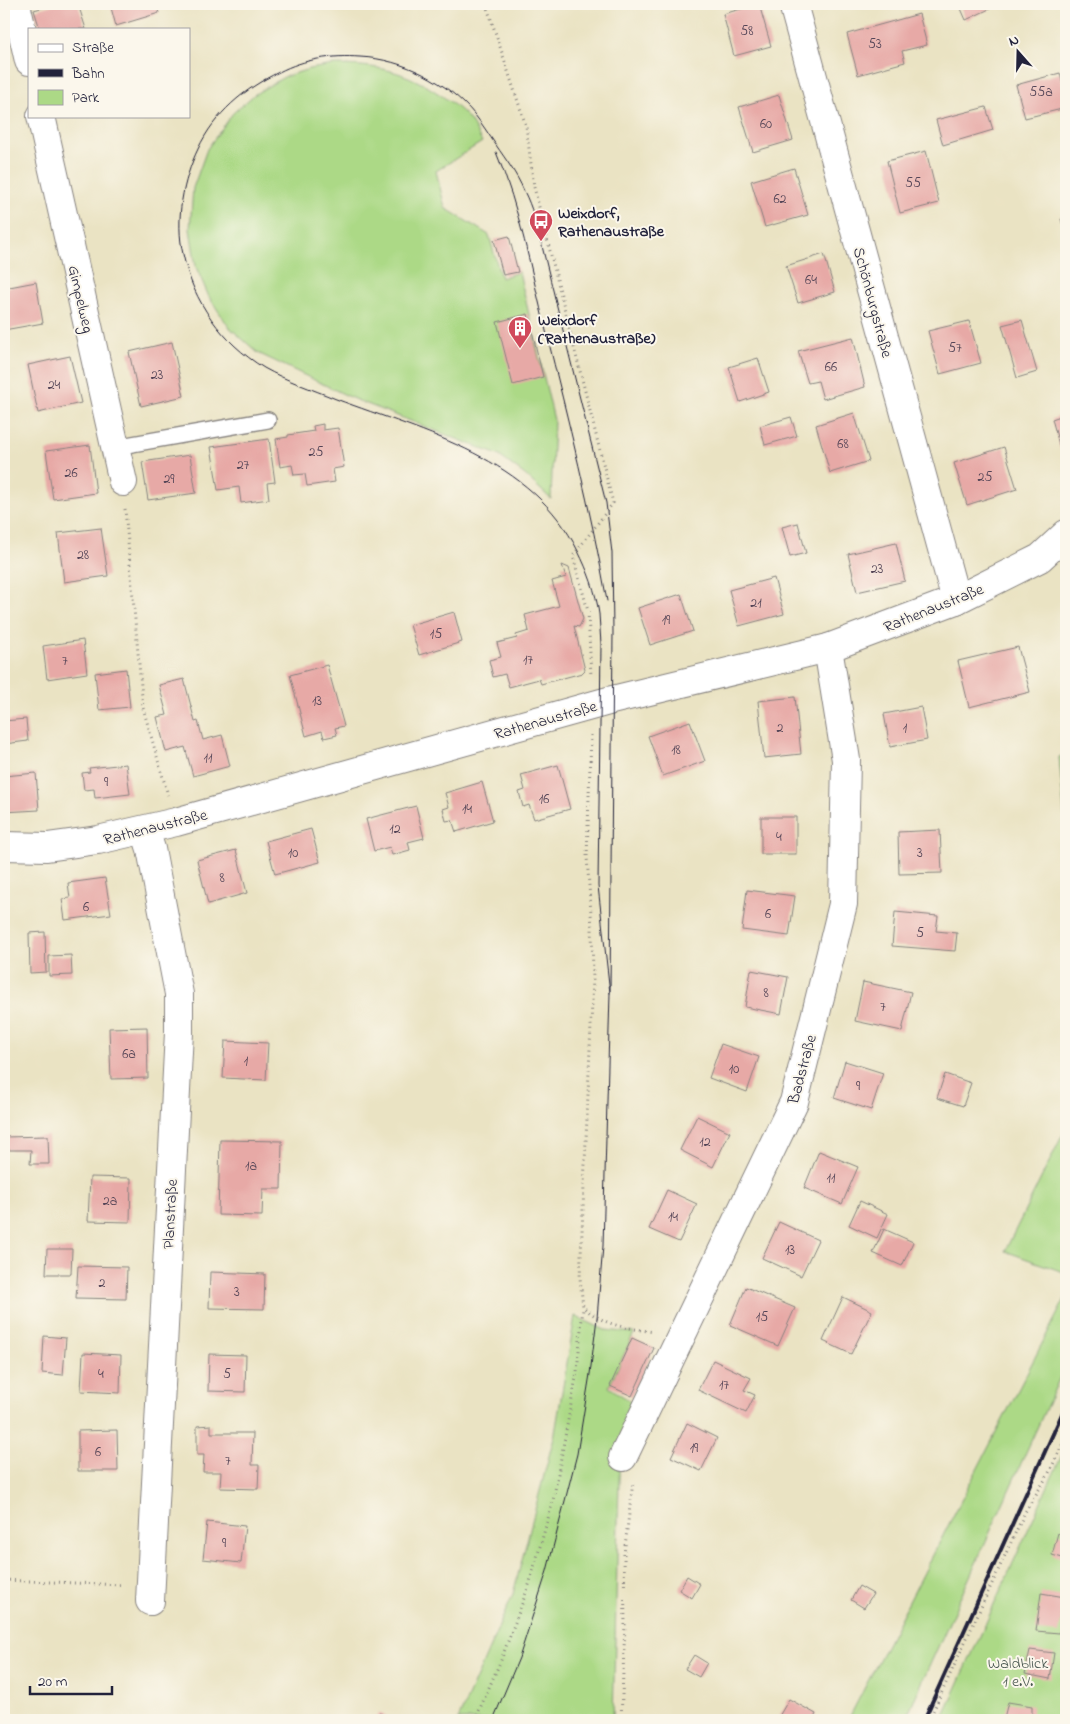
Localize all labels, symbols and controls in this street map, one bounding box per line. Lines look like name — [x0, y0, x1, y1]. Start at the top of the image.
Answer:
house number: 58 — [740, 21, 754, 42]
legend — [28, 28, 190, 118]
north arrow — [992, 28, 1042, 78]
text: N — [1006, 30, 1022, 53]
house number: 53 — [868, 34, 882, 55]
text: Straße — [72, 37, 114, 59]
text: Bahn — [71, 63, 105, 85]
house number: 55a — [1029, 82, 1053, 103]
text: Park — [72, 87, 100, 109]
house number: 60 — [760, 114, 772, 135]
house number: 55 — [905, 173, 921, 194]
house number: 62 — [773, 189, 787, 210]
place label: Weixdorf, Rathenaustraße — [557, 202, 665, 244]
bus stop icon: Weixdorf, Rathenaustraße — [528, 208, 554, 242]
street label: Schönburgstraße — [846, 245, 899, 361]
street label: Gimpelweg — [61, 263, 99, 336]
house number: 64 — [805, 270, 817, 291]
place label: Weixdorf (Rathenaustraße) — [537, 309, 656, 351]
building icon: Weixdorf (Rathenaustraße) — [507, 315, 533, 349]
house number: 57 — [948, 338, 962, 359]
house number: 66 — [825, 357, 837, 378]
house number: 23 — [151, 365, 164, 386]
house number: 24 — [48, 375, 61, 396]
house number: 68 — [837, 434, 849, 455]
house number: 25 — [309, 442, 323, 463]
house number: 27 — [237, 455, 250, 476]
house number: 26 — [64, 463, 78, 484]
house number: 25 — [978, 467, 992, 488]
house number: 29 — [163, 469, 175, 490]
house number: 28 — [77, 545, 89, 566]
house number: 23 — [871, 559, 884, 580]
street label: Rathenaustraße — [880, 578, 988, 640]
house number: 21 — [750, 593, 762, 614]
house number: 19 — [662, 610, 671, 631]
house number: 15 — [430, 624, 442, 645]
house number: 17 — [523, 650, 533, 671]
house number: 7 — [62, 651, 68, 672]
house number: 13 — [312, 691, 322, 712]
street label: Rathenaustraße — [491, 695, 601, 747]
house number: 2 — [777, 718, 784, 739]
house number: 1 — [903, 718, 908, 739]
house number: 18 — [671, 740, 681, 761]
house number: 11 — [204, 748, 213, 769]
house number: 9 — [104, 772, 109, 793]
house number: 16 — [539, 789, 549, 810]
house number: 14 — [462, 799, 472, 820]
street label: Rathenaustraße — [101, 803, 211, 852]
house number: 12 — [389, 819, 401, 840]
house number: 4 — [776, 827, 782, 848]
house number: 10 — [288, 843, 298, 864]
house number: 3 — [917, 843, 923, 864]
house number: 8 — [219, 868, 225, 889]
house number: 6 — [83, 897, 89, 918]
house number: 6 — [765, 904, 771, 925]
house number: 5 — [916, 923, 924, 944]
house number: 8 — [763, 983, 769, 1004]
house number: 7 — [880, 997, 886, 1018]
street label: Badstraße — [782, 1031, 824, 1108]
house number: 6a — [122, 1044, 136, 1065]
house number: 1 — [244, 1051, 249, 1072]
house number: 10 — [729, 1059, 739, 1080]
house number: 9 — [856, 1076, 861, 1097]
house number: 12 — [699, 1132, 711, 1153]
house number: 1a — [245, 1156, 257, 1177]
house number: 11 — [827, 1168, 836, 1189]
street label: Planstraße — [157, 1178, 185, 1250]
house number: 2a — [103, 1191, 117, 1212]
house number: 14 — [668, 1207, 678, 1228]
house number: 13 — [785, 1240, 795, 1261]
house number: 2 — [99, 1273, 106, 1294]
house number: 3 — [234, 1282, 240, 1303]
house number: 15 — [756, 1307, 768, 1328]
house number: 4 — [98, 1364, 104, 1385]
house number: 5 — [223, 1364, 231, 1385]
house number: 17 — [719, 1375, 729, 1396]
house number: 19 — [690, 1438, 699, 1459]
house number: 6 — [95, 1442, 101, 1463]
house number: 7 — [225, 1451, 231, 1472]
house number: 9 — [222, 1533, 227, 1554]
park label: Waldblick 1 e.V. — [988, 1652, 1049, 1694]
scale bar — [30, 1664, 112, 1696]
text: 20 m — [38, 1671, 68, 1693]

